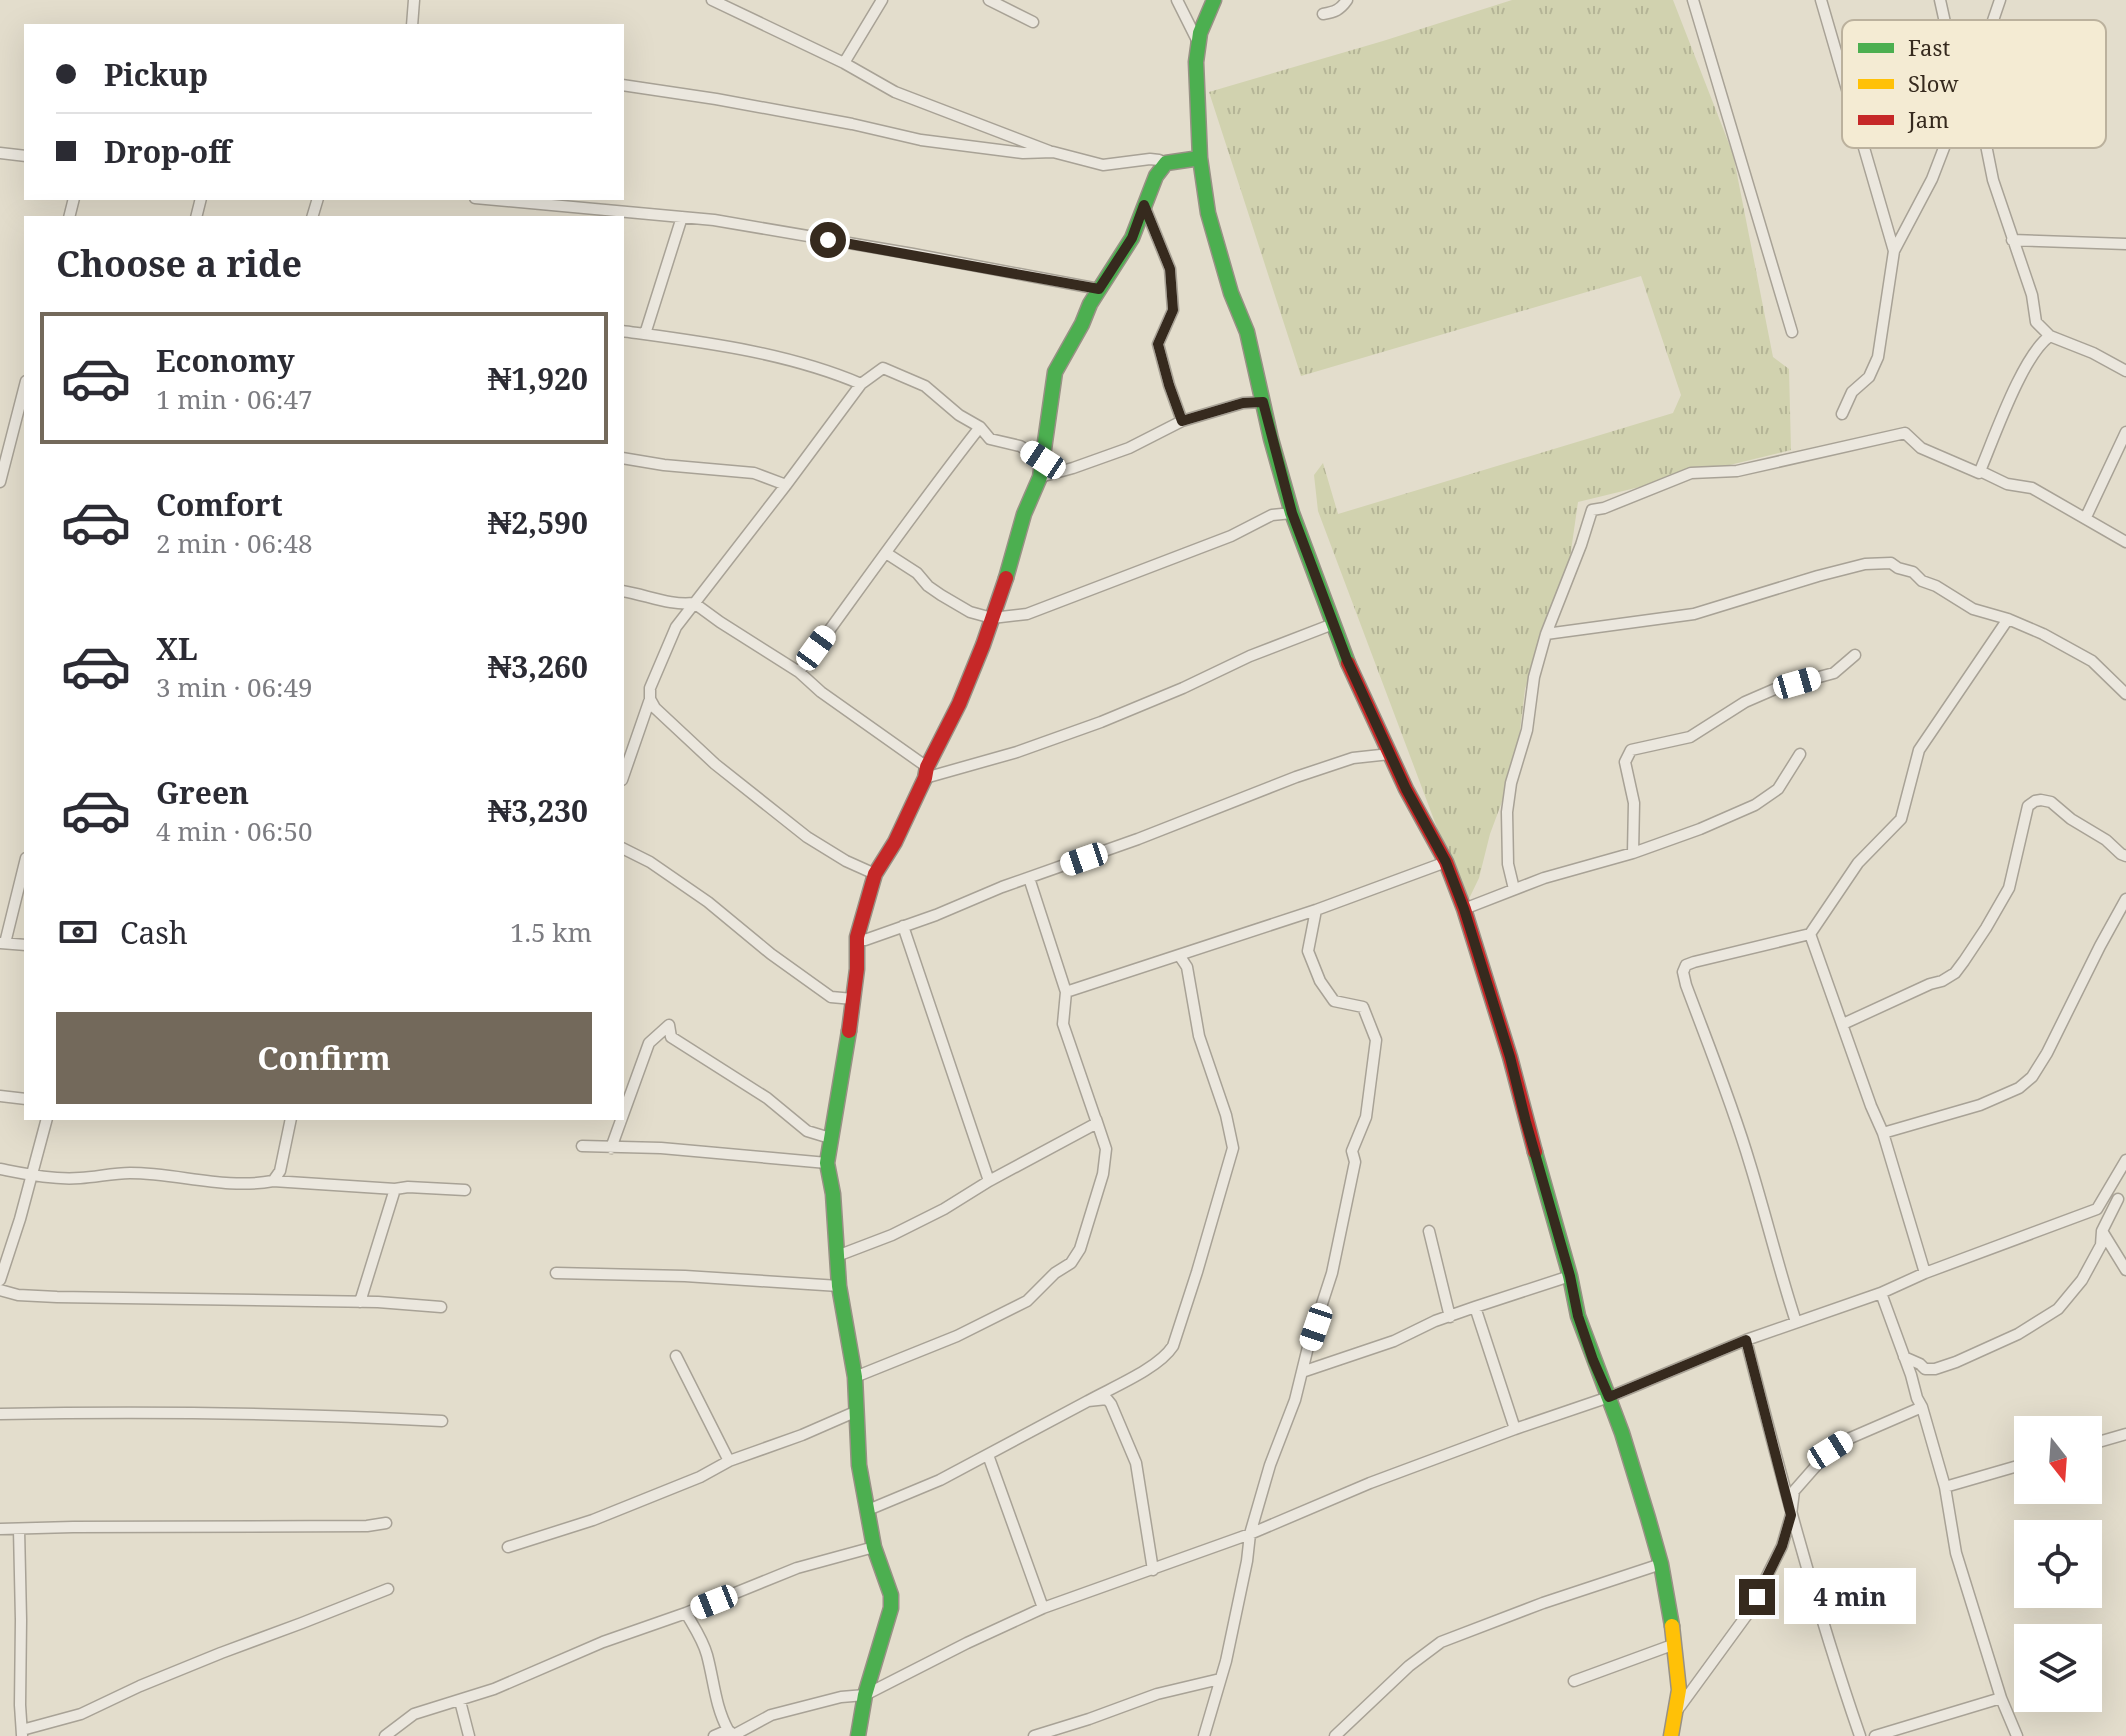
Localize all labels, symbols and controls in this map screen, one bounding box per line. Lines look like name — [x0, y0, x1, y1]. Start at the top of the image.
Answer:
legend — [1842, 20, 2106, 148]
text: Fast — [1908, 32, 1950, 62]
text: Pickup — [104, 54, 208, 95]
text: Slow — [1908, 68, 1958, 98]
text: Jam — [1907, 104, 1949, 134]
text: Drop-off — [104, 131, 231, 172]
route start — [810, 222, 846, 258]
text: Choose a ride — [56, 239, 302, 288]
text: Economy — [156, 340, 295, 381]
icon: car — [60, 342, 132, 414]
text: ₦1,920 — [488, 358, 588, 399]
text: 1 min · 06:47 — [156, 381, 313, 417]
car — [1016, 437, 1070, 483]
text: Comfort — [156, 484, 283, 525]
icon: car — [60, 486, 132, 558]
text: ₦2,590 — [488, 502, 588, 543]
text: 2 min · 06:48 — [156, 525, 313, 561]
car — [792, 622, 840, 674]
text: XL — [156, 628, 198, 669]
icon: car — [60, 630, 132, 702]
text: ₦3,260 — [488, 646, 588, 687]
car — [1771, 665, 1823, 701]
text: 3 min · 06:49 — [156, 669, 313, 705]
text: Green — [156, 772, 249, 813]
icon: car — [60, 774, 132, 846]
text: ₦3,230 — [488, 790, 588, 831]
text: 4 min · 06:50 — [156, 813, 313, 849]
car — [1057, 840, 1111, 878]
icon: cash — [56, 910, 100, 954]
text: Cash — [120, 912, 188, 953]
text: 1.5 km — [510, 914, 592, 950]
button: Confirm — [56, 1012, 592, 1104]
car — [1297, 1300, 1335, 1354]
north arrow — [2014, 1416, 2102, 1504]
map controls — [2014, 1416, 2102, 1712]
car — [1803, 1427, 1857, 1473]
button: locate — [2014, 1520, 2102, 1608]
callout: 4 min — [1785, 1569, 1917, 1625]
text: 4 min — [1813, 1578, 1887, 1614]
route end — [1739, 1579, 1775, 1615]
car — [687, 1582, 741, 1622]
button: layers — [2014, 1624, 2102, 1712]

